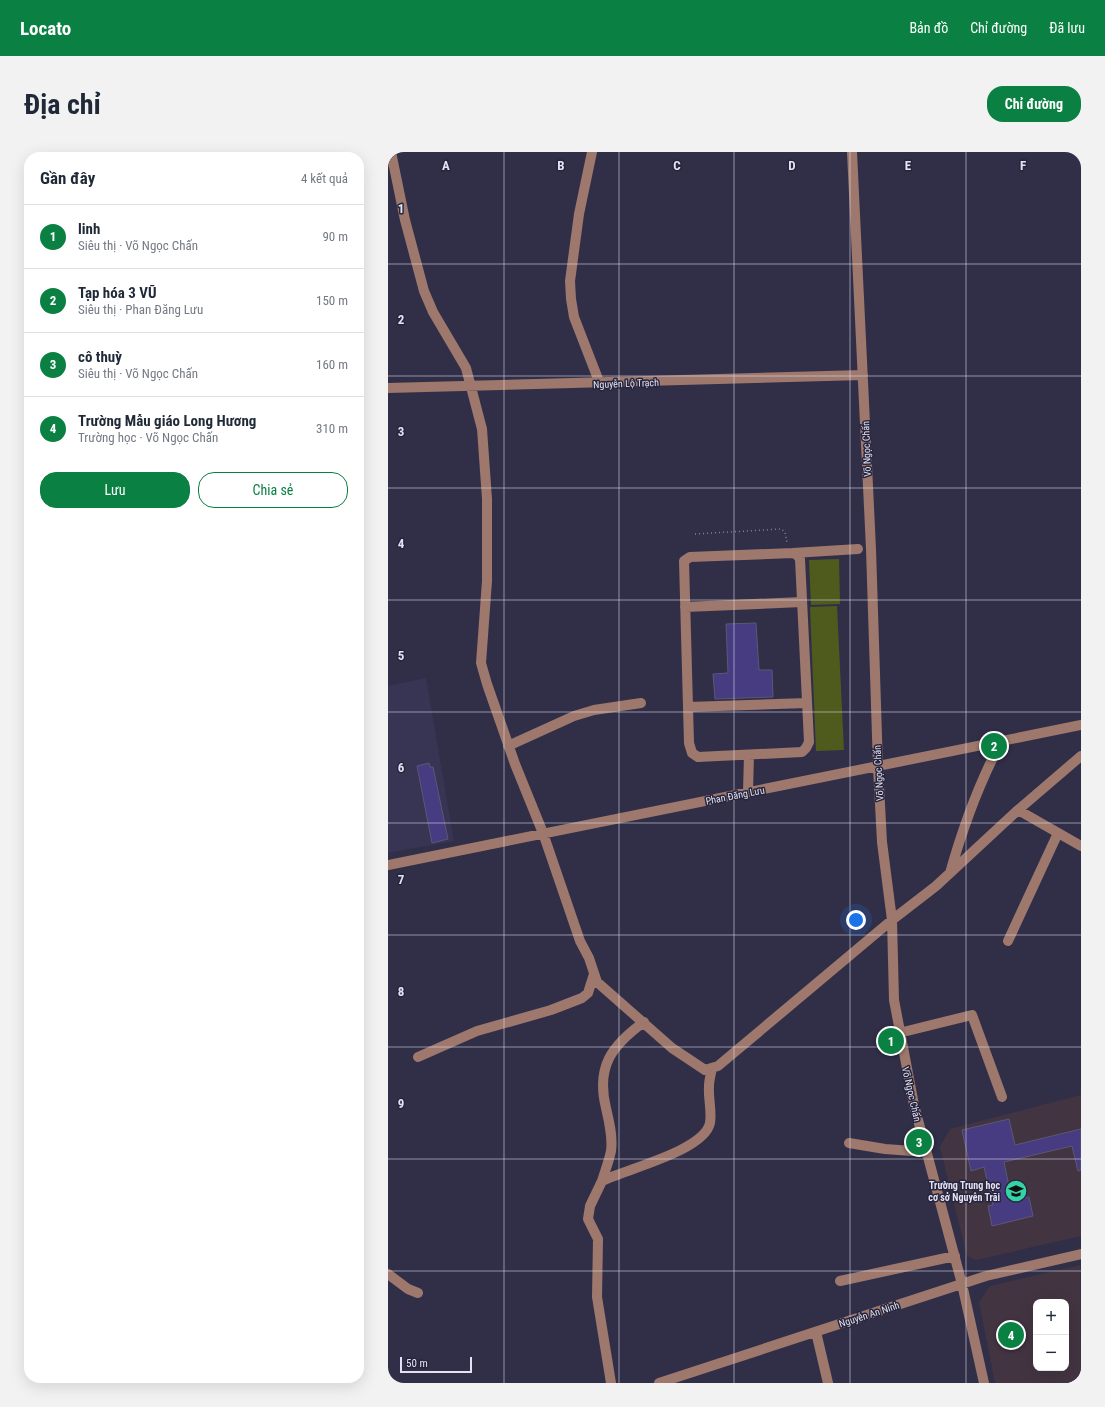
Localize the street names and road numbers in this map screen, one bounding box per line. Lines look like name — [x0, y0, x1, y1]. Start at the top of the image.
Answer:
street label: Nguyễn Lộ Trạch — [593, 376, 659, 391]
street label: Võ Ngọc Chấn — [859, 421, 874, 477]
street label: Võ Ngọc Chấn — [871, 745, 886, 801]
street label: Phan Đăng Lưu — [705, 784, 766, 807]
street label: Võ Ngọc Chấn — [899, 1065, 924, 1123]
street label: Nguyễn An Ninh — [837, 1299, 901, 1329]

